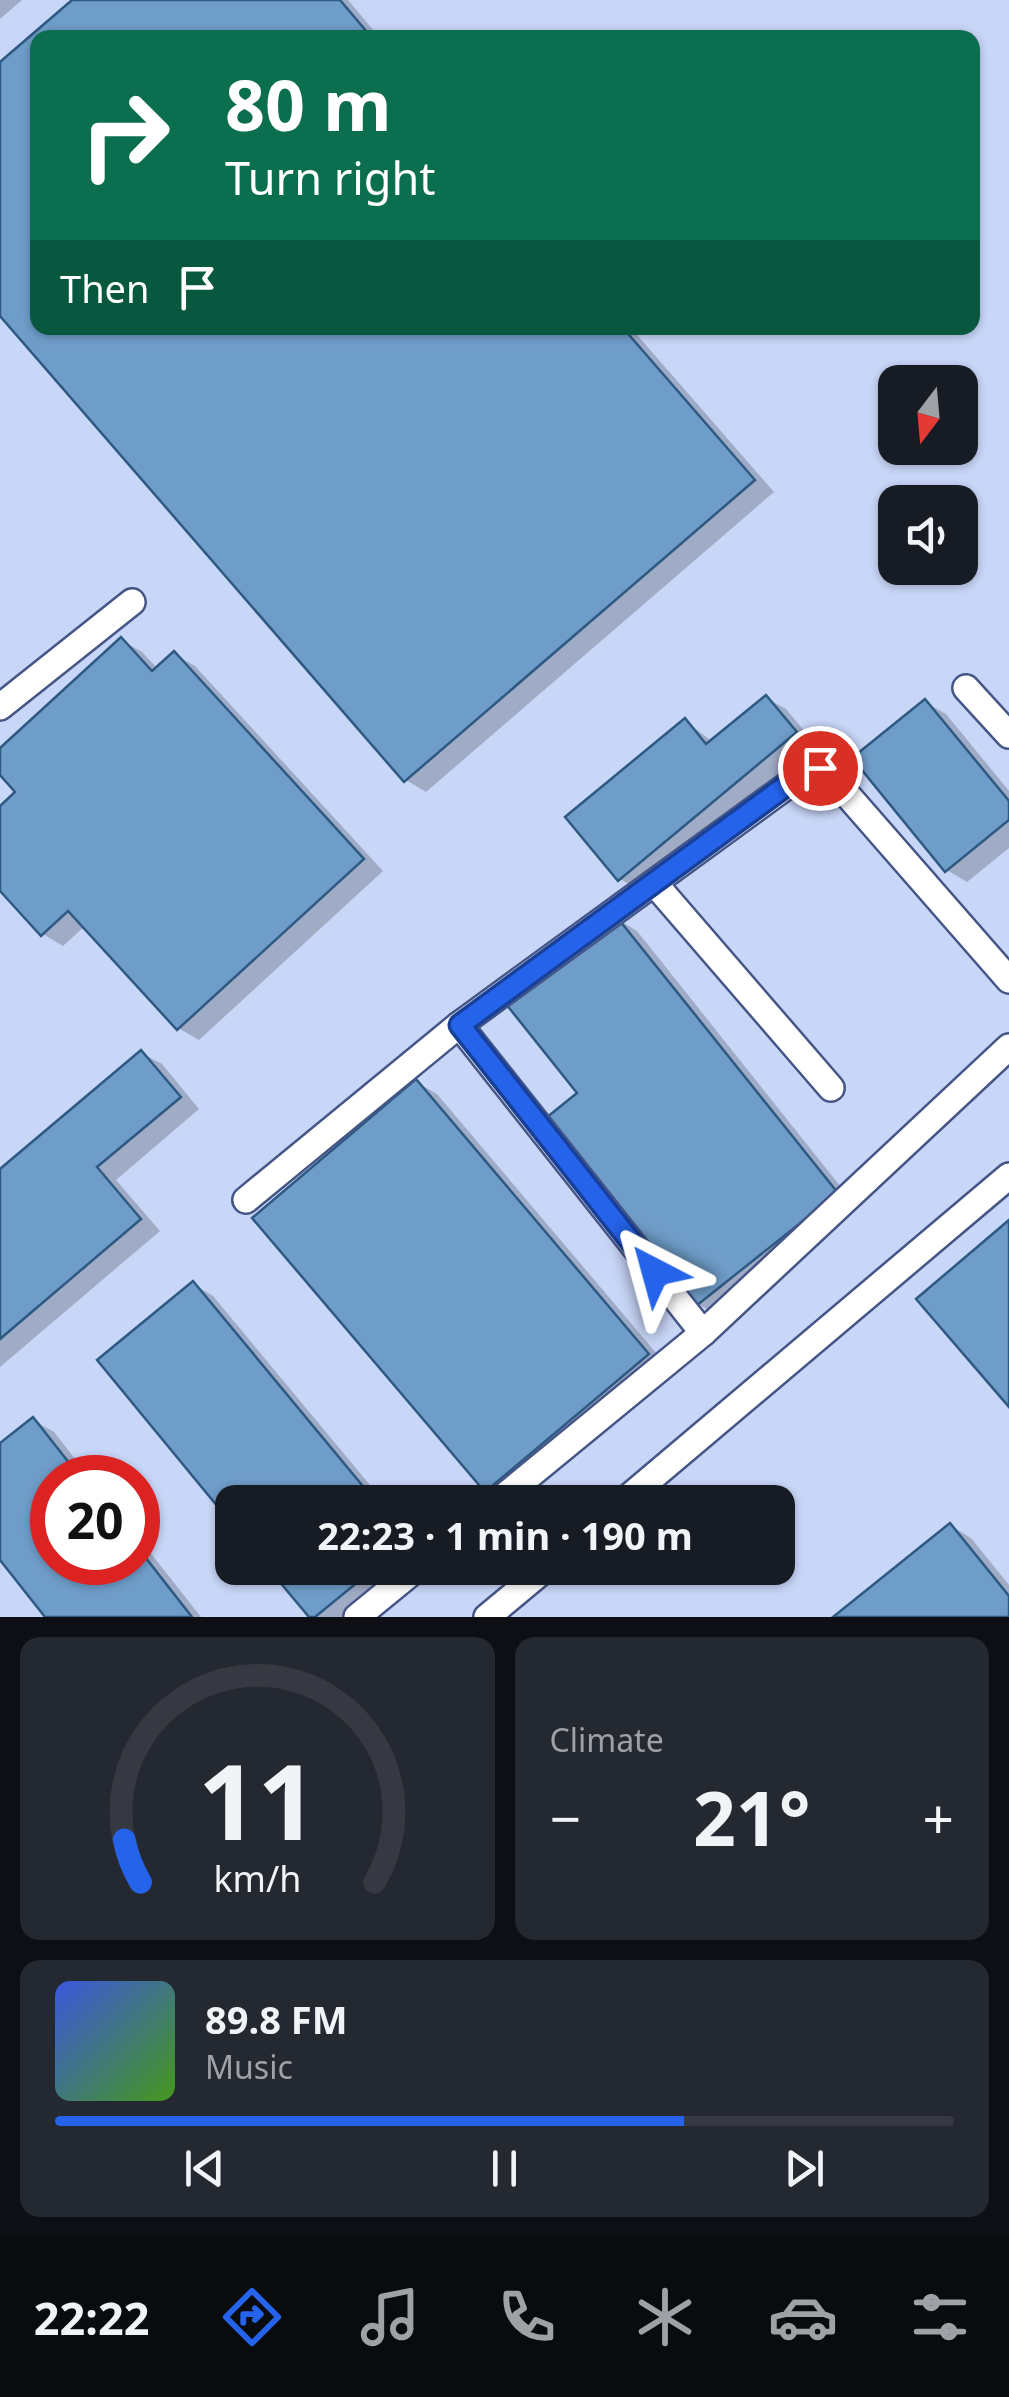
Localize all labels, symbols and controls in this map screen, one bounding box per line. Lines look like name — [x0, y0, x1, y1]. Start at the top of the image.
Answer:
text: 80 m — [225, 56, 392, 152]
icon: right — [60, 70, 190, 200]
text: Turn right — [225, 147, 436, 208]
icon: arrive — [170, 260, 225, 315]
text: Then — [60, 262, 150, 314]
north arrow — [878, 365, 978, 465]
map controls — [878, 365, 978, 585]
button: sound — [878, 485, 978, 585]
pin — [778, 726, 863, 811]
icon: arrive — [793, 741, 848, 796]
position arrow — [603, 1220, 707, 1324]
speed limit sign: 20 — [30, 1455, 160, 1585]
text: 22:23 · 1 min · 190 m — [317, 1509, 693, 1561]
text: Climate — [550, 1718, 664, 1761]
text: 11 — [198, 1729, 317, 1870]
text: 21° — [693, 1766, 811, 1868]
text: − — [550, 1780, 581, 1855]
text: + — [923, 1780, 954, 1855]
text: km/h — [213, 1854, 301, 1902]
text: 89.8 FM — [205, 1993, 347, 2045]
text: Music — [205, 2045, 293, 2088]
icon: previous — [177, 2141, 232, 2196]
icon: pause — [477, 2141, 532, 2196]
icon: next — [777, 2141, 832, 2196]
icon: directions — [217, 2282, 287, 2352]
icon: music — [355, 2282, 425, 2352]
icon: phone — [492, 2282, 562, 2352]
icon: climate — [630, 2282, 700, 2352]
icon: car — [768, 2282, 838, 2352]
icon: filters — [905, 2282, 975, 2352]
text: 22:22 — [34, 2287, 149, 2348]

